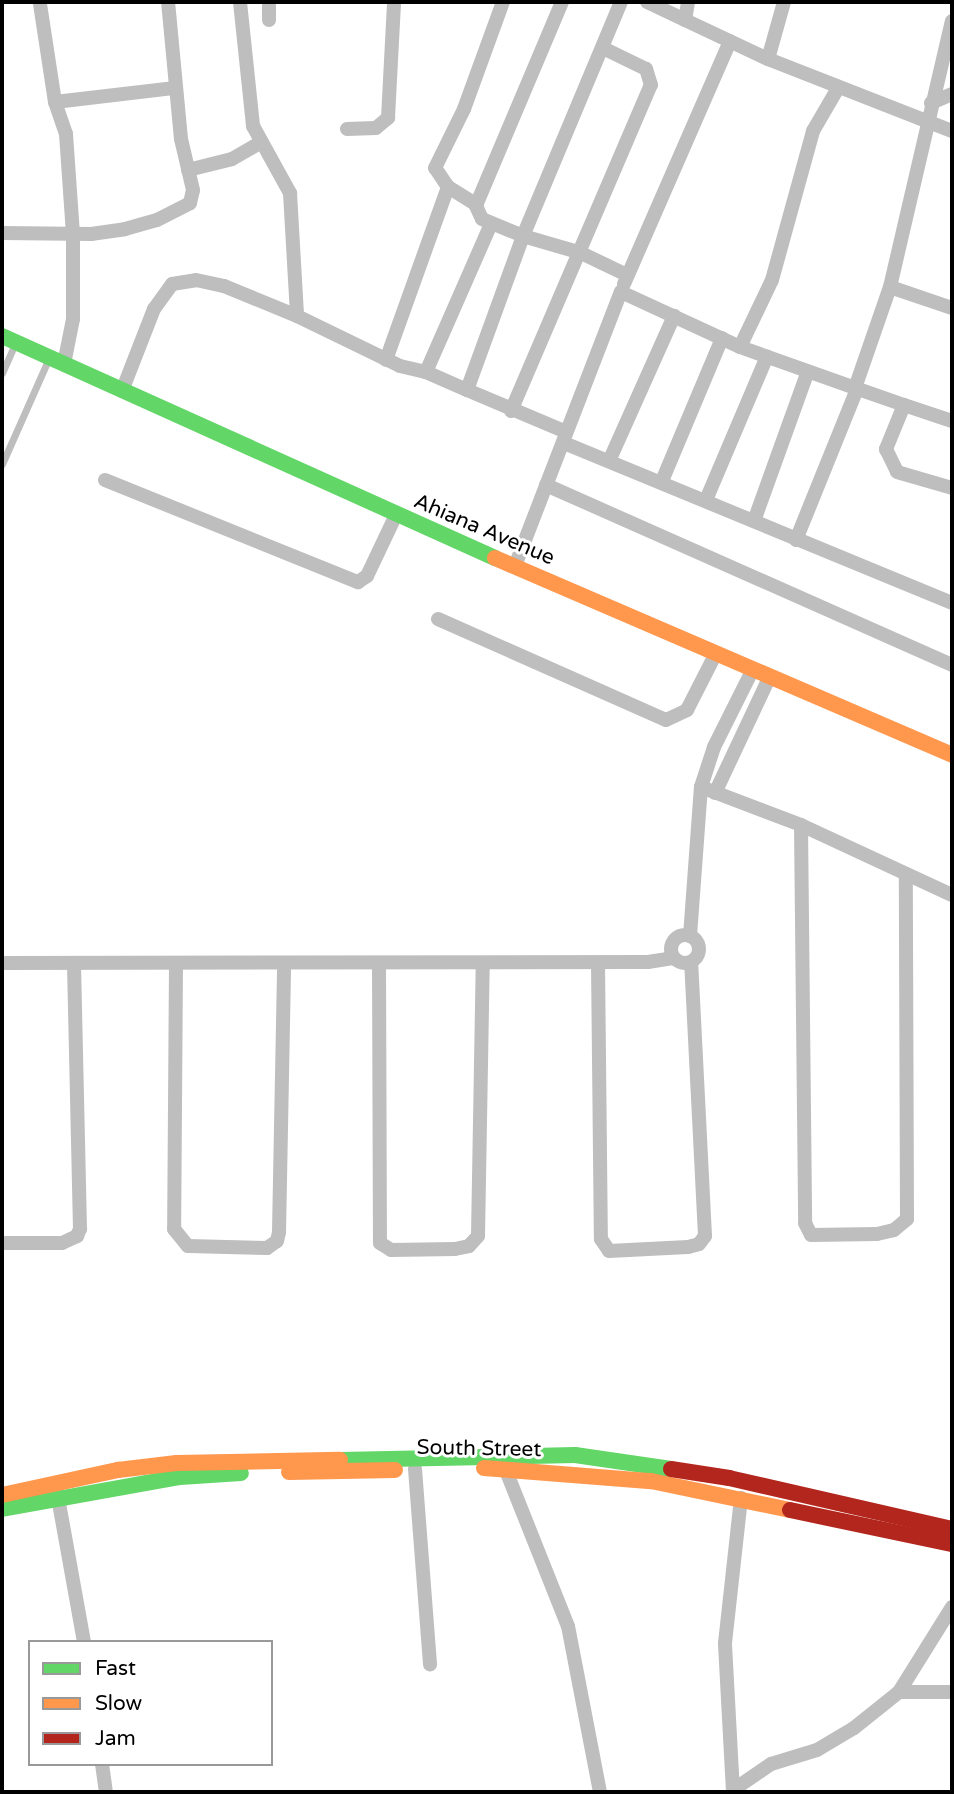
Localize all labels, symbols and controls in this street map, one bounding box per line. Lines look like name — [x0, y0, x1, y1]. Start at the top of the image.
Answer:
street label: Ahiana Avenue — [410, 489, 558, 571]
street label: South Street — [416, 1435, 542, 1463]
legend — [28, 1640, 273, 1766]
text: Fast — [95, 1656, 136, 1681]
text: Slow — [95, 1691, 142, 1716]
text: Jam — [95, 1726, 136, 1751]

